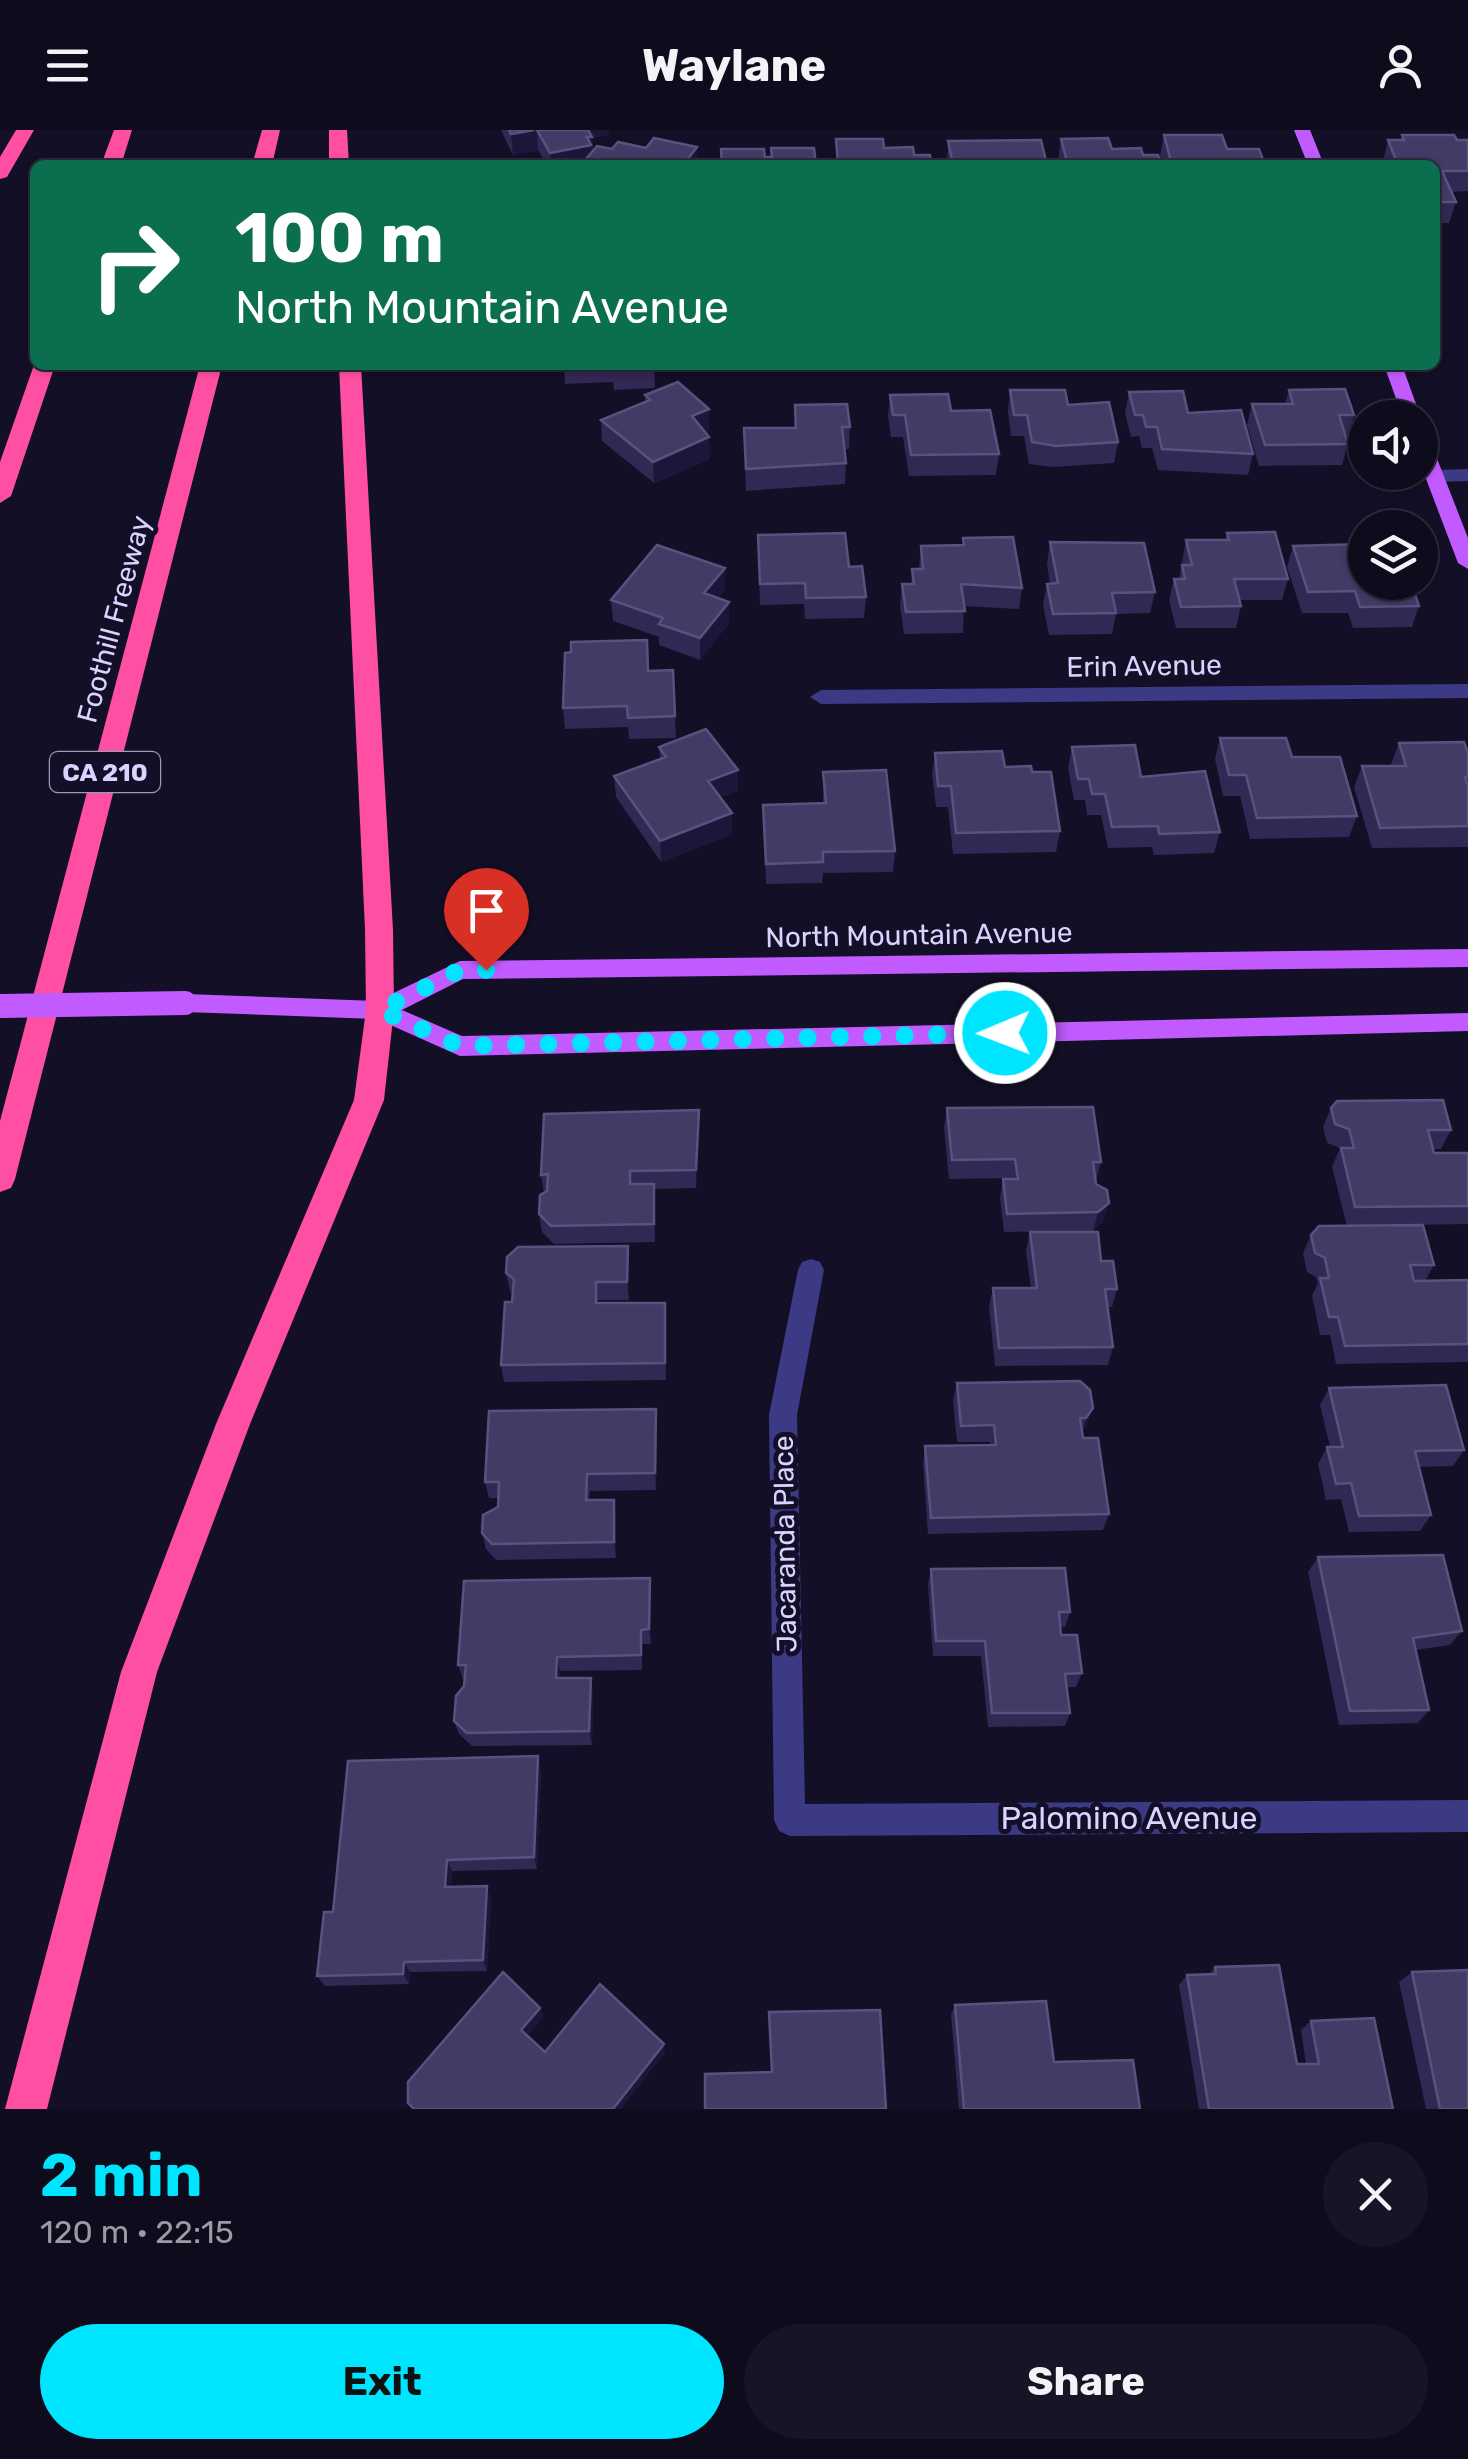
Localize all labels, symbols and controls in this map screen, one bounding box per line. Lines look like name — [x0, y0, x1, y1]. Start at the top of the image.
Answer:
icon: menu — [40, 38, 95, 93]
icon: person — [1373, 38, 1428, 93]
text: Waylane — [642, 39, 826, 92]
text: 100 m — [235, 197, 444, 280]
icon: right — [70, 200, 200, 330]
text: North Mountain Avenue — [235, 281, 729, 334]
map controls — [1348, 400, 1438, 600]
button: sound — [1348, 400, 1438, 490]
button: layers — [1348, 510, 1438, 600]
street label: Foothill Freeway — [70, 512, 158, 726]
street label: Erin Avenue — [1066, 648, 1222, 684]
road number: CA 210 — [50, 752, 160, 792]
pin — [444, 868, 529, 971]
icon: arrive — [459, 883, 514, 938]
street label: North Mountain Avenue — [765, 916, 1073, 954]
position arrow — [953, 981, 1057, 1085]
street label: Jacaranda Place — [767, 1435, 803, 1653]
street label: Palomino Avenue — [1000, 1799, 1258, 1837]
text: 2 min — [40, 2140, 202, 2211]
button: close — [1323, 2142, 1428, 2247]
text: 120 m · 22:15 — [40, 2213, 234, 2251]
button: Exit — [40, 2324, 724, 2439]
button: Share — [744, 2324, 1428, 2439]

